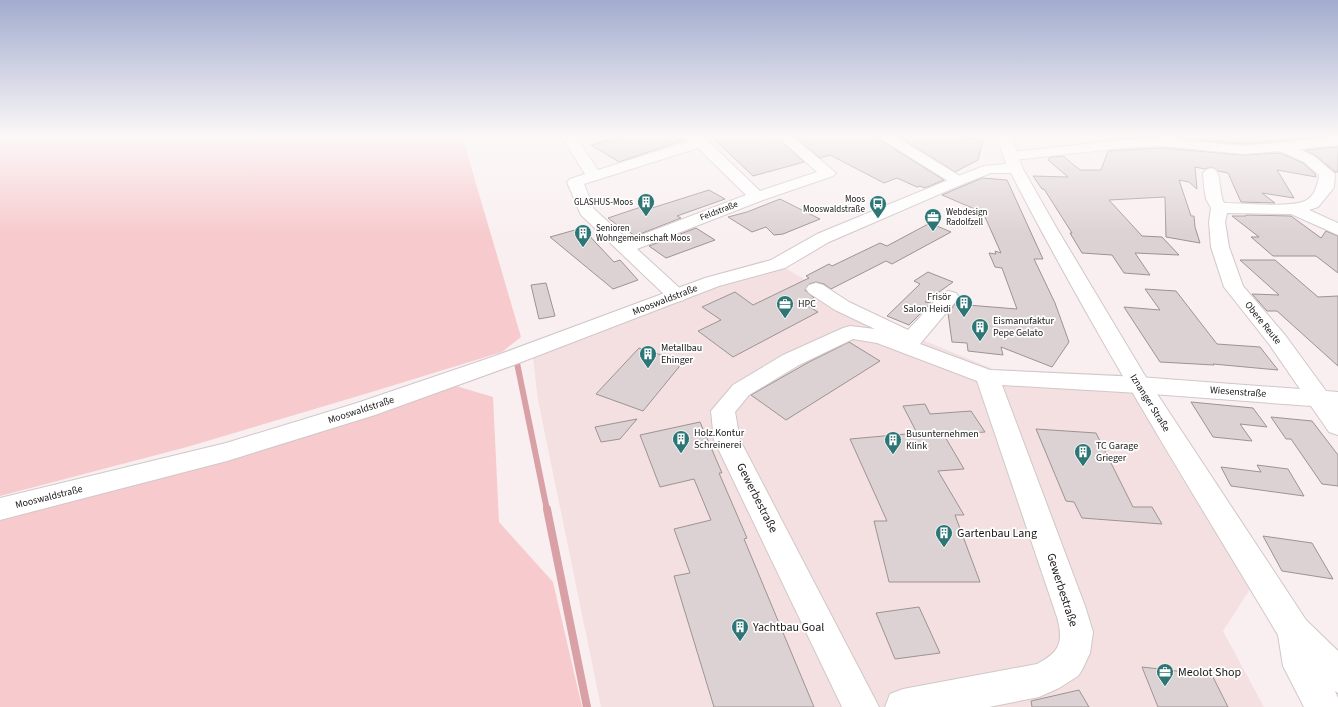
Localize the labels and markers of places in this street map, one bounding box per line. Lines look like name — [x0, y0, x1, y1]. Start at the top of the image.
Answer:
building icon: GLASHUS-Moos — [636, 192, 656, 217]
place label: Moos Mooswaldstraße — [803, 193, 866, 216]
bus stop icon: Moos Mooswaldstraße — [868, 194, 888, 219]
place label: GLASHUS-Moos — [574, 196, 633, 209]
place label: Webdesign Radolfzell — [946, 206, 987, 229]
office icon: Webdesign Radolfzell — [923, 207, 943, 232]
place label: Senioren Wohngemeinschaft Moos — [596, 222, 690, 245]
building icon: Senioren Wohngemeinschaft Moos — [573, 223, 593, 248]
place label: Frisör Salon Heidi — [903, 290, 952, 316]
building icon: Frisör Salon Heidi — [954, 293, 974, 318]
office icon: HPC — [775, 294, 795, 319]
place label: HPC — [798, 297, 816, 311]
place label: Eismanufaktur Pepe Gelato — [993, 314, 1054, 340]
building icon: Eismanufaktur Pepe Gelato — [970, 317, 990, 342]
place label: Metallbau Ehinger — [661, 341, 702, 367]
building icon: Metallbau Ehinger — [638, 344, 658, 369]
place label: Holz.Kontur Schreinerei — [694, 426, 745, 452]
place label: Busunternehmen Klink — [906, 427, 979, 453]
building icon: Holz.Kontur Schreinerei — [671, 429, 691, 454]
building icon: Busunternehmen Klink — [883, 430, 903, 455]
place label: TC Garage Grieger — [1096, 439, 1138, 465]
building icon: TC Garage Grieger — [1073, 442, 1093, 467]
building icon: Gartenbau Lang — [934, 523, 954, 548]
place label: Gartenbau Lang — [957, 525, 1037, 542]
building icon: Yachtbau Goal — [730, 617, 750, 642]
place label: Yachtbau Goal — [752, 619, 824, 636]
office icon: Meolot Shop — [1155, 662, 1175, 687]
place label: Meolot Shop — [1178, 664, 1241, 681]

